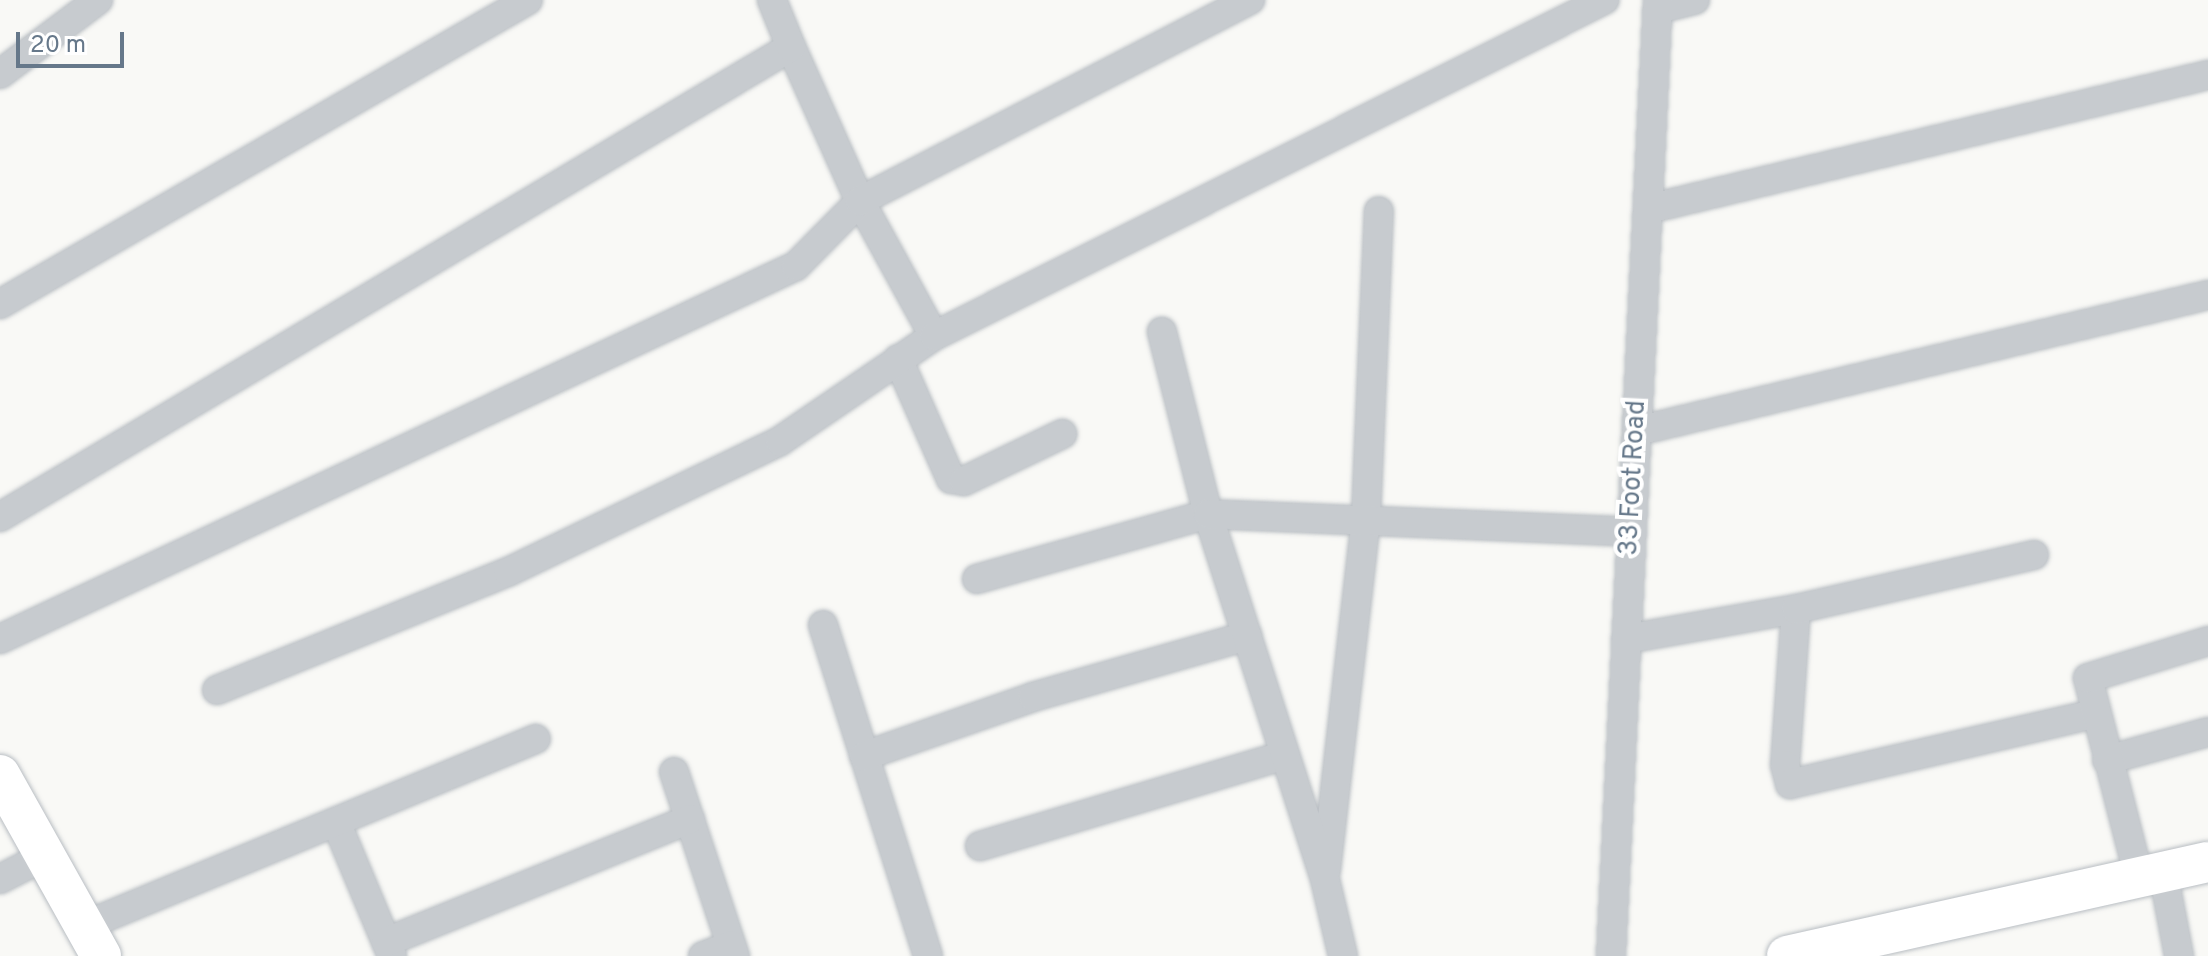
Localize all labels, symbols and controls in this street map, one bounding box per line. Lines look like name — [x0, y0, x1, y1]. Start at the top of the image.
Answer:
scale bar — [20, 16, 128, 66]
text: 20 m — [30, 31, 86, 61]
street label: 33 Foot Road — [1614, 400, 1654, 556]

